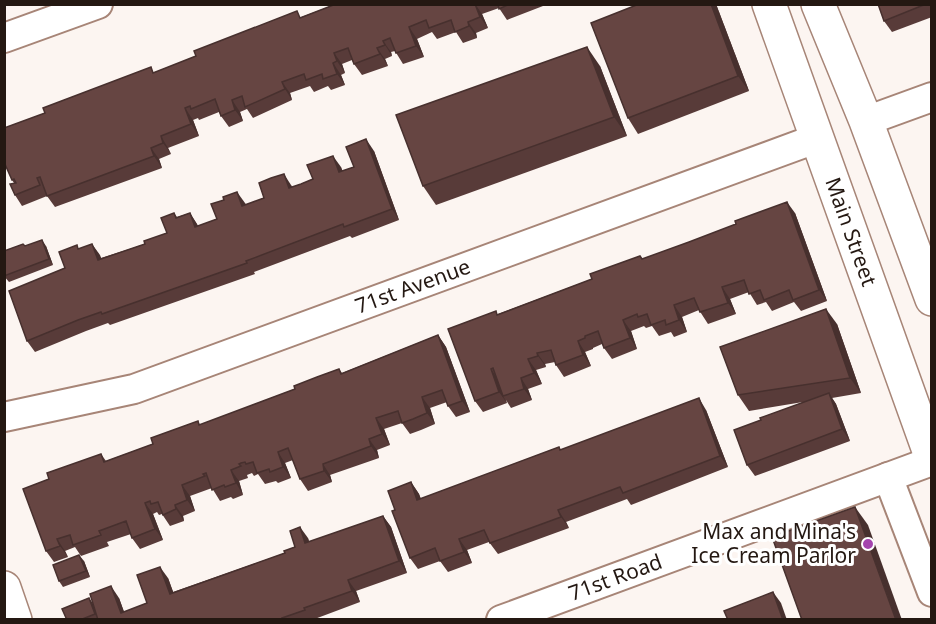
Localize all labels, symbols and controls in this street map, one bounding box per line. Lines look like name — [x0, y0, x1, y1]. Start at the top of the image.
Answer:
street label: Main Street — [819, 173, 884, 290]
street label: 71st Avenue — [351, 252, 474, 320]
place label: Max and Mina's Ice Cream Parlor — [691, 517, 856, 569]
marker: Max and Mina's Ice Cream Parlor — [861, 537, 875, 551]
street label: 71st Road — [564, 547, 666, 607]

